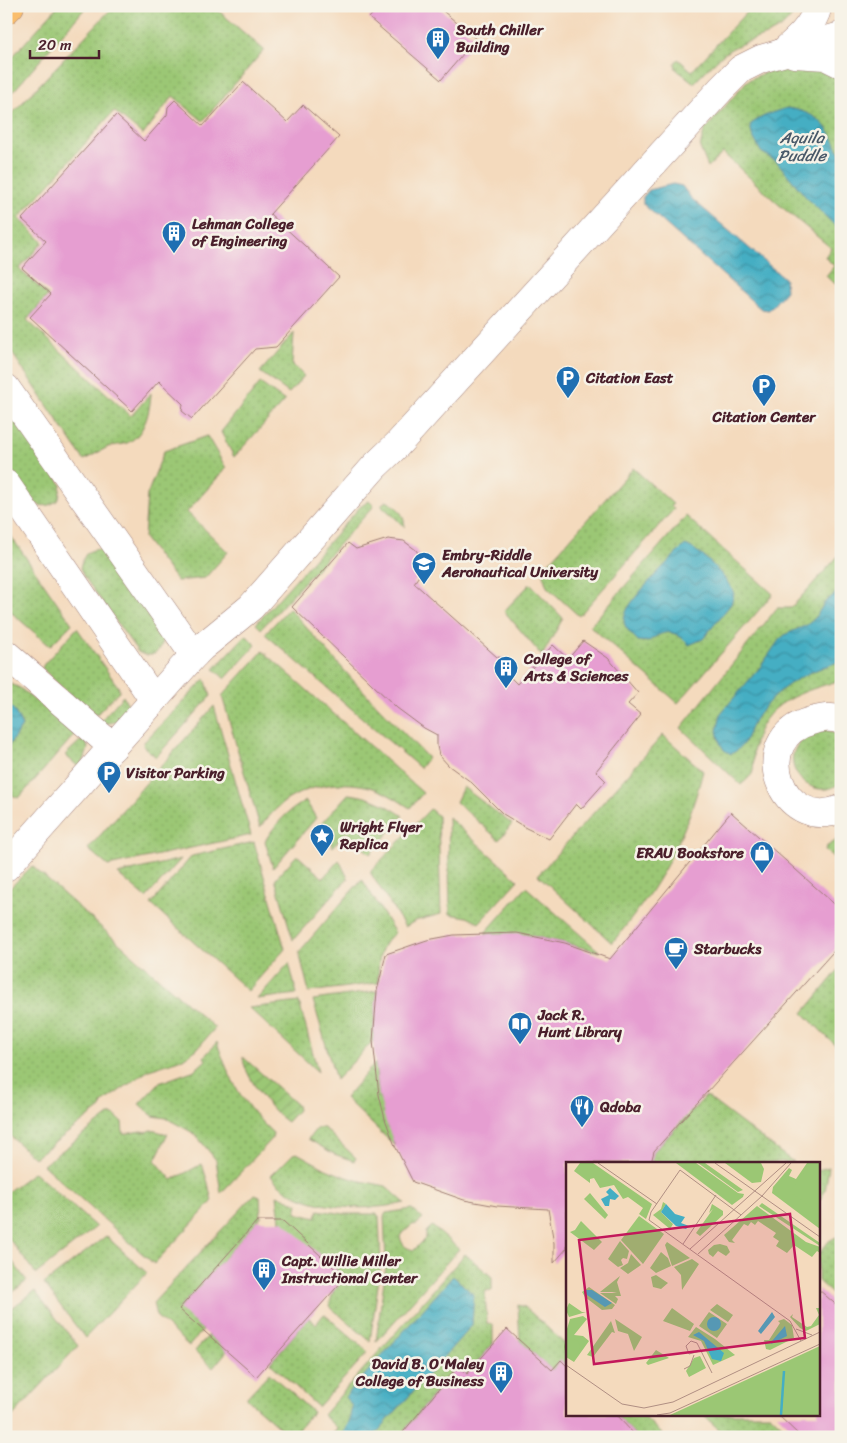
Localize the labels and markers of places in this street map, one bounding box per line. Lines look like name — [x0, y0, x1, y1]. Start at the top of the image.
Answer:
place label: South Chiller Building — [455, 17, 545, 60]
building icon: South Chiller Building — [425, 26, 451, 60]
place label: Lehman College of Engineering — [192, 211, 294, 254]
building icon: Lehman College of Engineering — [161, 220, 187, 254]
parking icon: Citation East — [555, 365, 581, 399]
place label: Citation East — [585, 365, 674, 391]
parking icon: Citation Center — [751, 373, 777, 407]
place label: Citation Center — [711, 404, 817, 430]
place label: Embry-Riddle Aeronautical University — [441, 542, 599, 585]
school or university icon: Embry-Riddle Aeronautical University — [411, 551, 437, 585]
place label: College of Arts & Sciences — [523, 646, 630, 689]
building icon: College of Arts & Sciences — [493, 655, 519, 689]
parking icon: Visitor Parking — [96, 760, 122, 794]
place label: Visitor Parking — [126, 760, 225, 786]
place label: Wright Flyer Replica — [339, 814, 424, 857]
place icon: Wright Flyer Replica — [309, 823, 335, 857]
place label: ERAU Bookstore — [636, 840, 744, 866]
shop icon: ERAU Bookstore — [749, 840, 775, 874]
cafe icon: Starbucks — [663, 936, 689, 970]
place label: Starbucks — [693, 936, 762, 962]
place label: Jack R. Hunt Library — [537, 1002, 622, 1045]
library icon: Jack R. Hunt Library — [507, 1011, 533, 1045]
restaurant icon: Qdoba — [569, 1094, 595, 1128]
place label: Qdoba — [599, 1094, 641, 1120]
place label: Capt. Willie Miller Instructional Center — [281, 1248, 419, 1291]
building icon: Capt. Willie Miller Instructional Center — [251, 1257, 277, 1291]
place label: David B. O'Maley College of Business — [355, 1351, 485, 1394]
building icon: David B. O'Maley College of Business — [488, 1360, 514, 1394]

